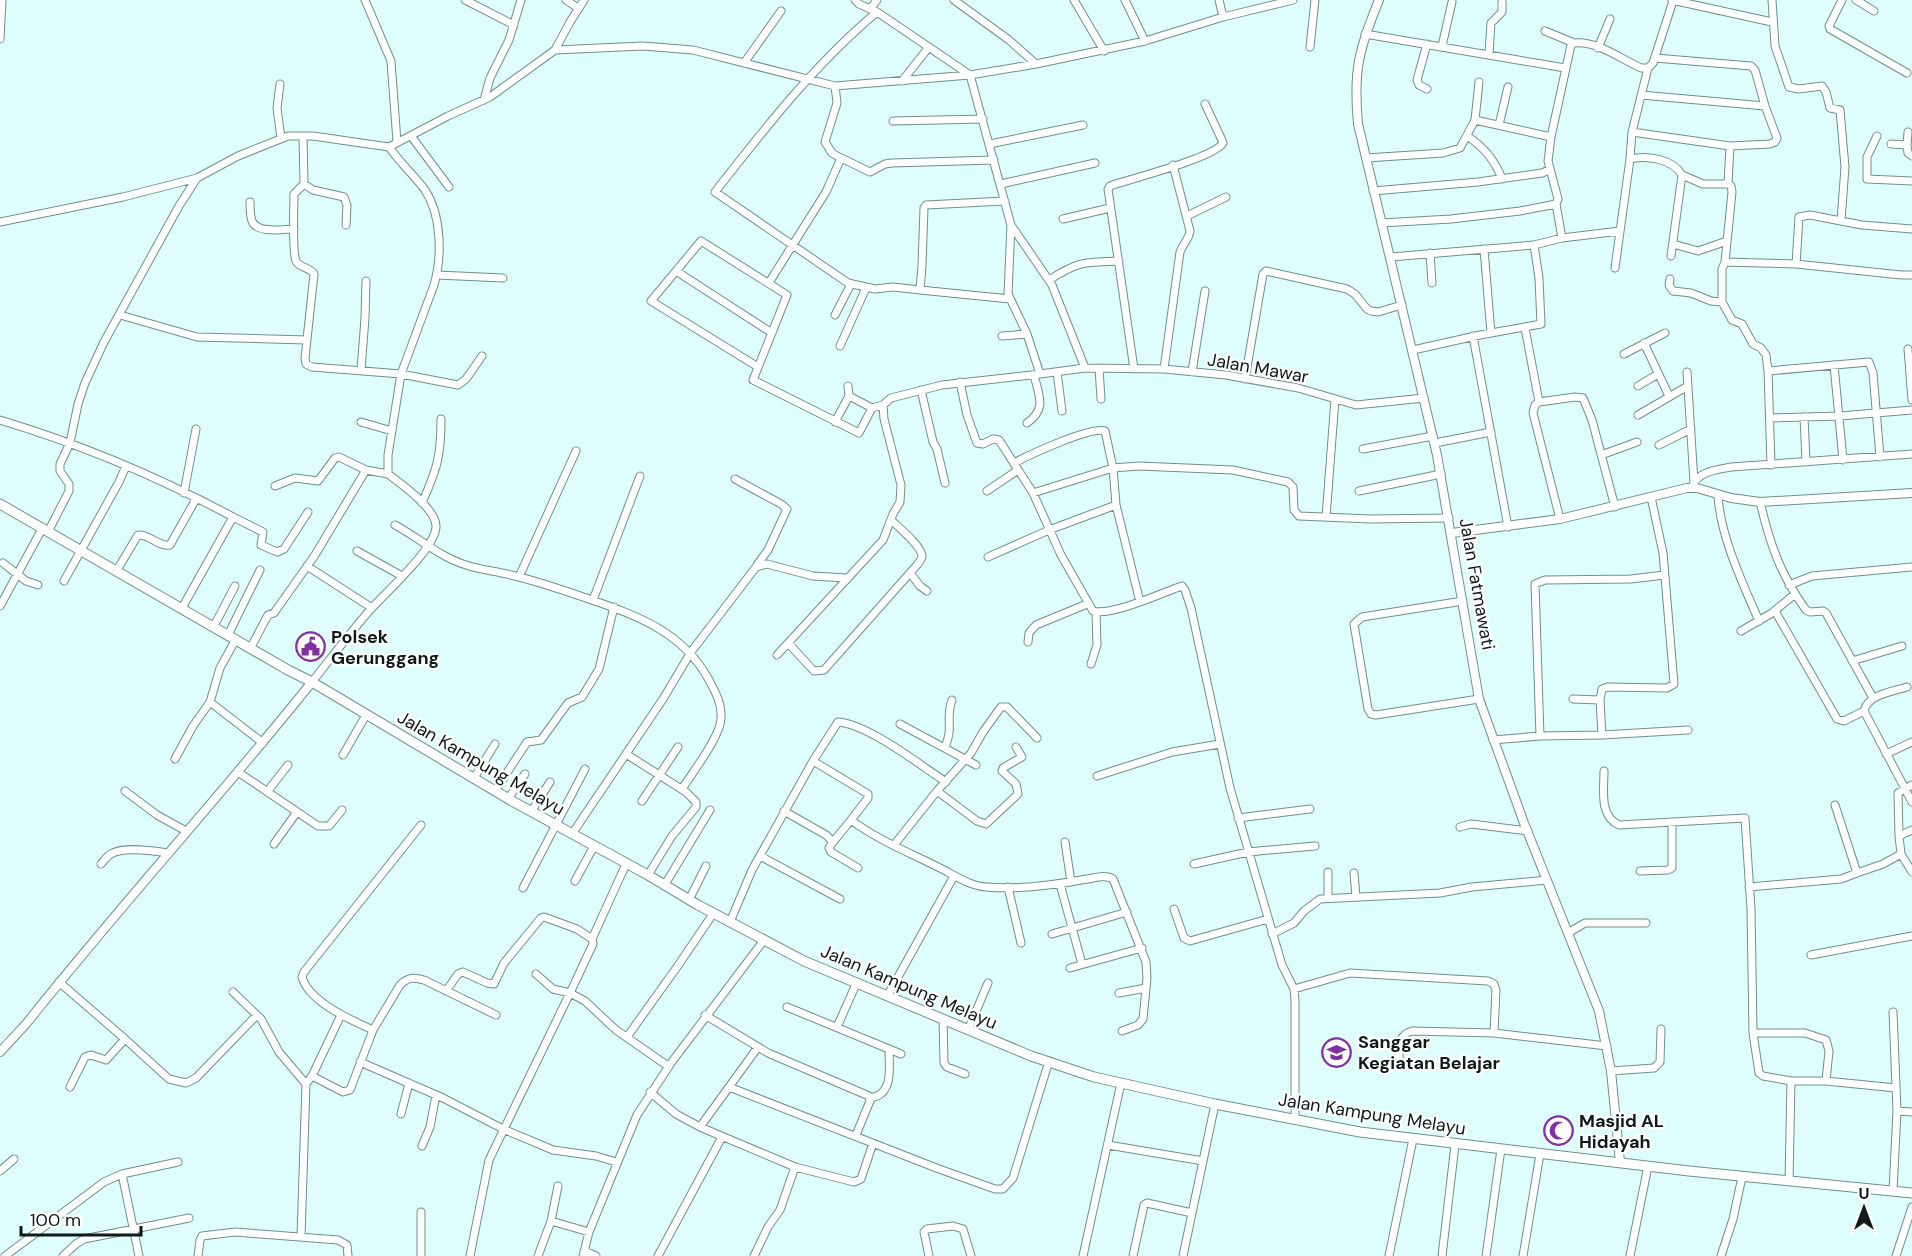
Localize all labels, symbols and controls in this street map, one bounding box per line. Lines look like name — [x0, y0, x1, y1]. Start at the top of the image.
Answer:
street label: Jalan Mawar — [1206, 347, 1311, 389]
street label: Jalan Fatmawati — [1454, 516, 1500, 652]
place label: Polsek Gerunggang — [331, 625, 439, 670]
public building icon: Polsek Gerunggang — [294, 631, 326, 663]
street label: Jalan Kampung Melayu — [393, 705, 569, 821]
street label: Jalan Kampung Melayu — [817, 939, 1001, 1035]
place label: Sanggar Kegiatan Belajar — [1358, 1030, 1500, 1075]
school or university icon: Sanggar Kegiatan Belajar — [1321, 1036, 1353, 1068]
street label: Jalan Kampung Melayu — [1276, 1087, 1468, 1141]
place label: Masjid AL Hidayah — [1579, 1109, 1664, 1154]
mosque icon: Masjid AL Hidayah — [1542, 1115, 1574, 1147]
north arrow — [1834, 1178, 1894, 1238]
text: U — [1859, 1183, 1869, 1204]
scale bar — [21, 1199, 141, 1237]
text: 100 m — [30, 1208, 81, 1232]

